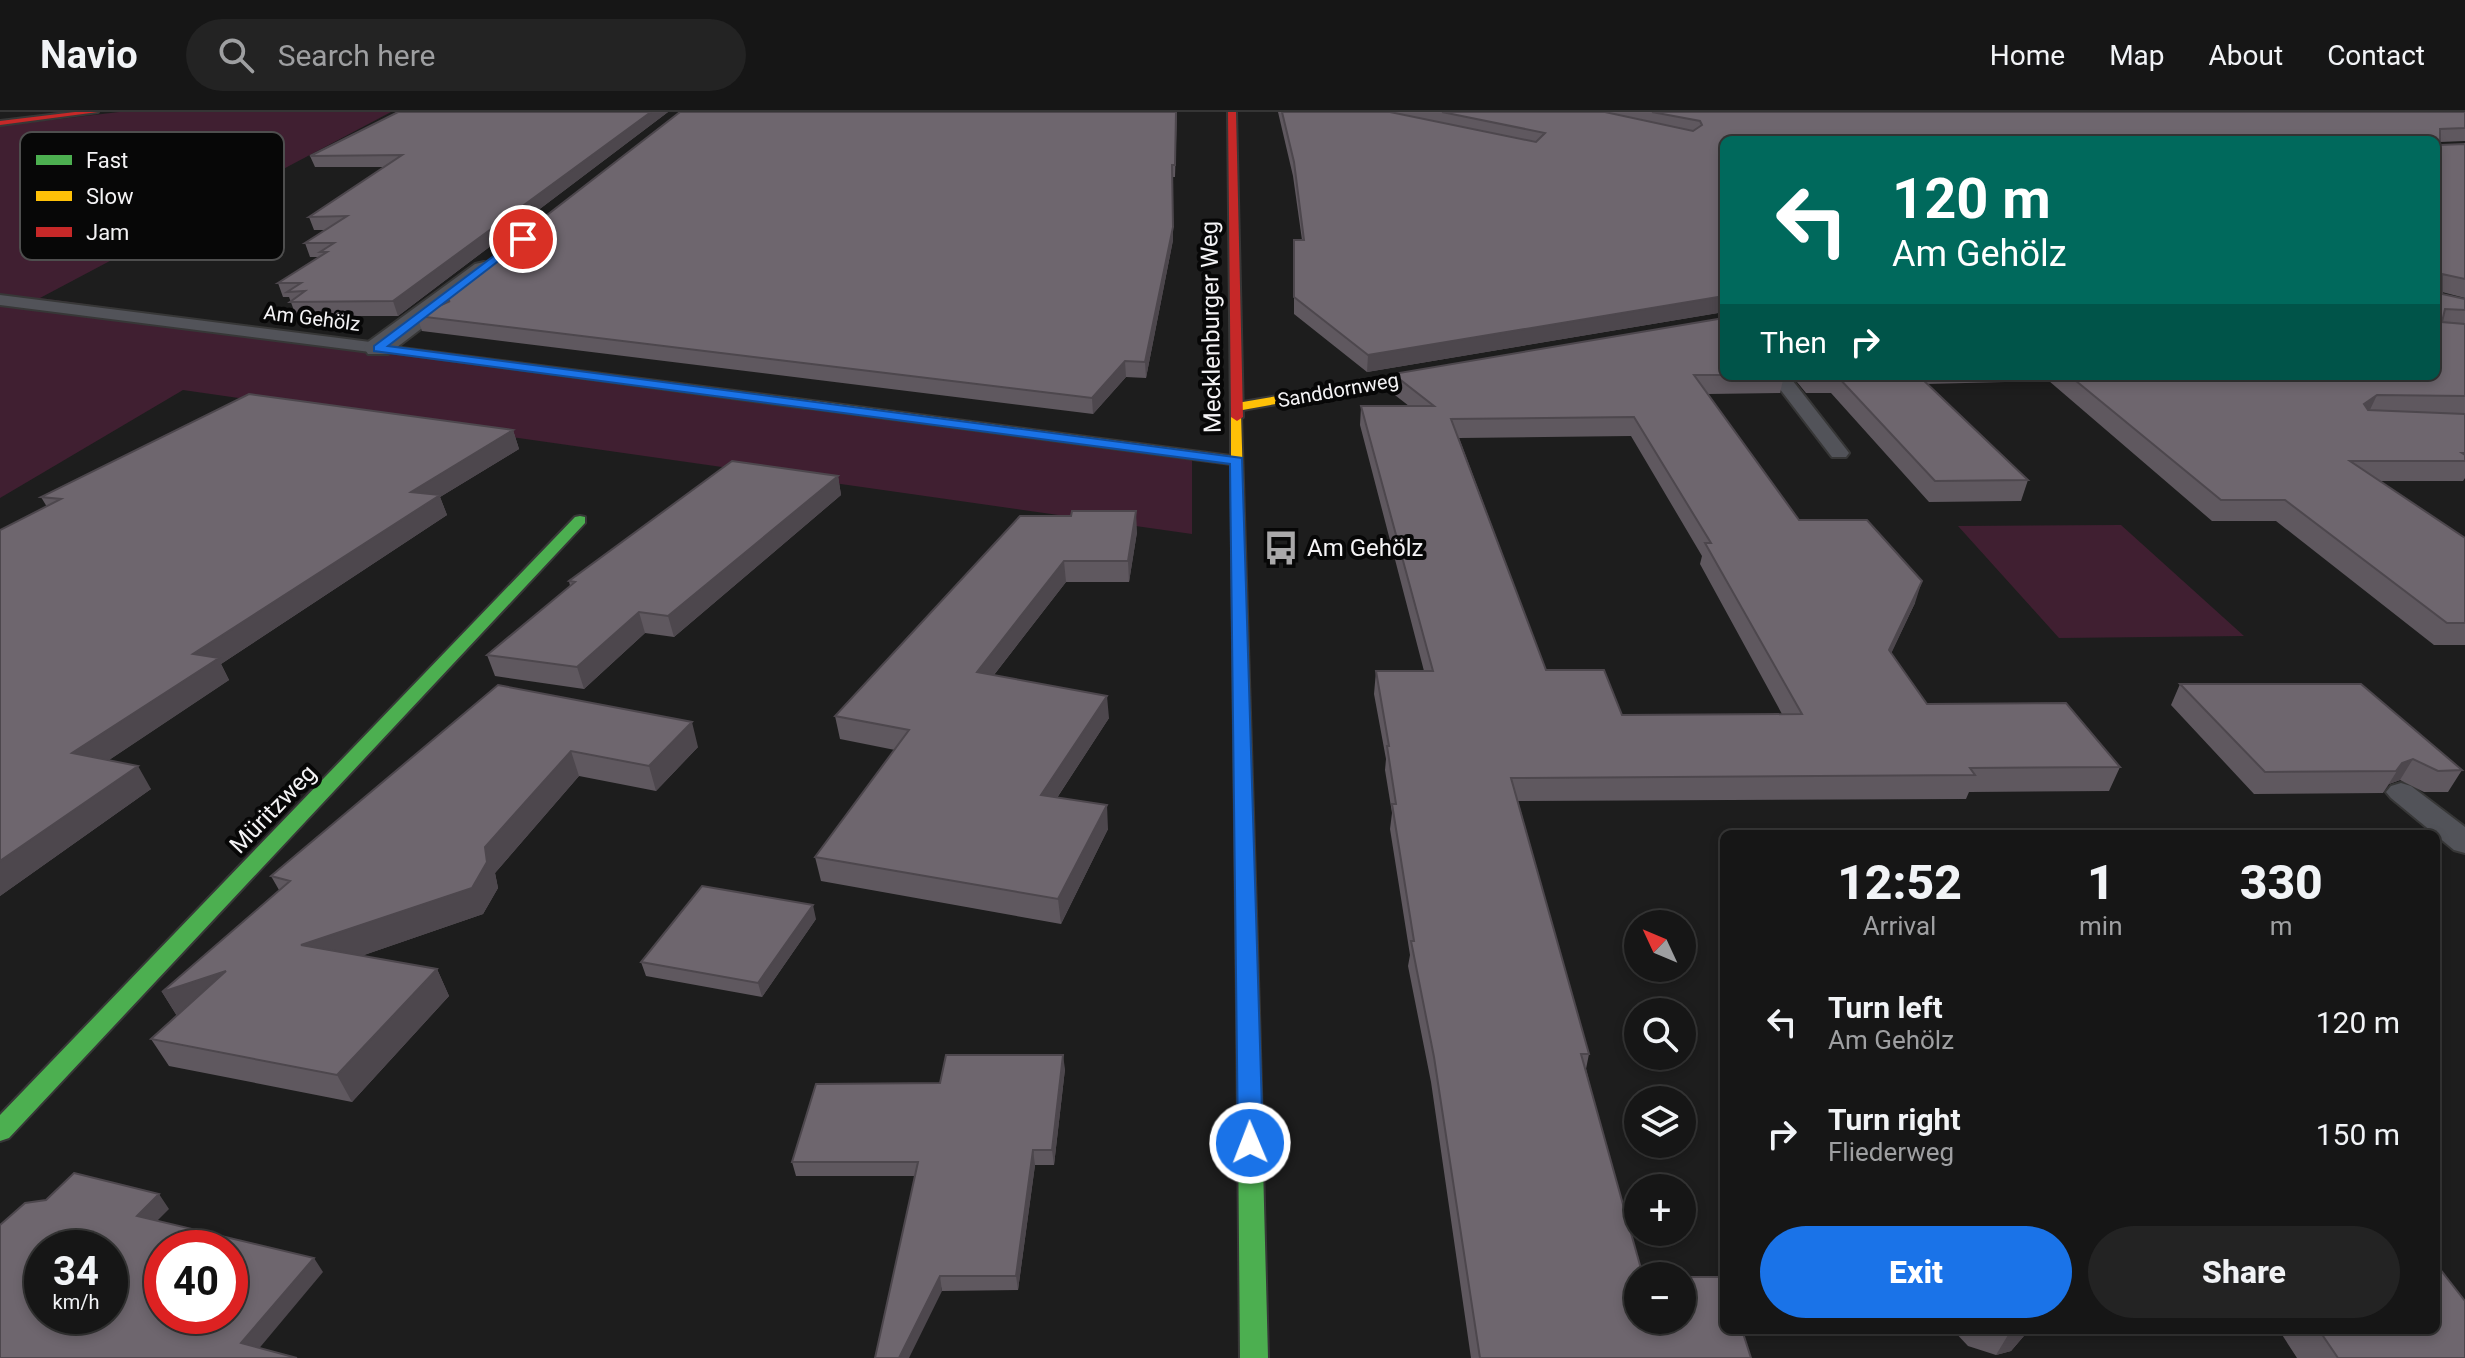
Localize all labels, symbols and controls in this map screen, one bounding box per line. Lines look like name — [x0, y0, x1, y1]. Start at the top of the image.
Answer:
search box — [186, 19, 746, 91]
text: Navio — [40, 33, 138, 77]
icon: search — [214, 33, 258, 77]
text: Search here — [278, 38, 435, 73]
text: Home — [1990, 39, 2065, 72]
text: Map — [2109, 39, 2165, 72]
text: About — [2209, 39, 2283, 72]
text: Contact — [2327, 39, 2425, 72]
legend — [20, 132, 284, 260]
text: Fast — [86, 148, 128, 173]
text: 120 m — [1892, 166, 2051, 232]
icon: left — [1760, 168, 1864, 272]
text: Slow — [86, 184, 134, 209]
pin — [489, 205, 557, 273]
icon: arrive — [501, 217, 545, 261]
text: Jam — [86, 220, 129, 245]
street label: Mecklenburger Weg — [1195, 221, 1227, 433]
text: Am Gehölz — [1892, 233, 2067, 275]
street label: Am Gehölz — [262, 300, 362, 336]
icon: right — [1843, 320, 1887, 364]
text: Then — [1760, 325, 1827, 360]
street label: Sanddornweg — [1276, 368, 1400, 412]
bus stop icon: Am Gehölz — [1262, 529, 1300, 567]
place label: Am Gehölz — [1307, 534, 1423, 562]
street label: Müritzweg — [224, 759, 322, 859]
text: 12:52 — [1837, 854, 1962, 911]
text: 1 — [2087, 854, 2115, 911]
text: 330 — [2240, 854, 2323, 911]
north arrow — [1624, 910, 1696, 982]
map controls — [1624, 910, 1696, 1334]
text: Arrival — [1863, 911, 1936, 941]
text: min — [2079, 911, 2123, 941]
text: m — [2270, 911, 2293, 941]
text: Turn left — [1828, 990, 1943, 1025]
button: search — [1624, 998, 1696, 1070]
icon: left — [1760, 1000, 1804, 1044]
text: 120 m — [2316, 1005, 2400, 1040]
text: Am Gehölz — [1828, 1025, 1954, 1055]
button: layers — [1624, 1086, 1696, 1158]
position arrow — [1208, 1101, 1292, 1185]
text: Turn right — [1828, 1102, 1961, 1137]
icon: right — [1760, 1112, 1804, 1156]
text: 150 m — [2316, 1117, 2400, 1152]
text: Fliederweg — [1828, 1137, 1954, 1167]
button: + — [1624, 1174, 1696, 1246]
button: Exit — [1760, 1226, 2072, 1318]
button: Share — [2088, 1226, 2400, 1318]
speed limit sign: 40 — [144, 1230, 248, 1334]
text: 34 — [53, 1248, 99, 1295]
button: − — [1624, 1262, 1696, 1334]
text: km/h — [53, 1290, 99, 1314]

